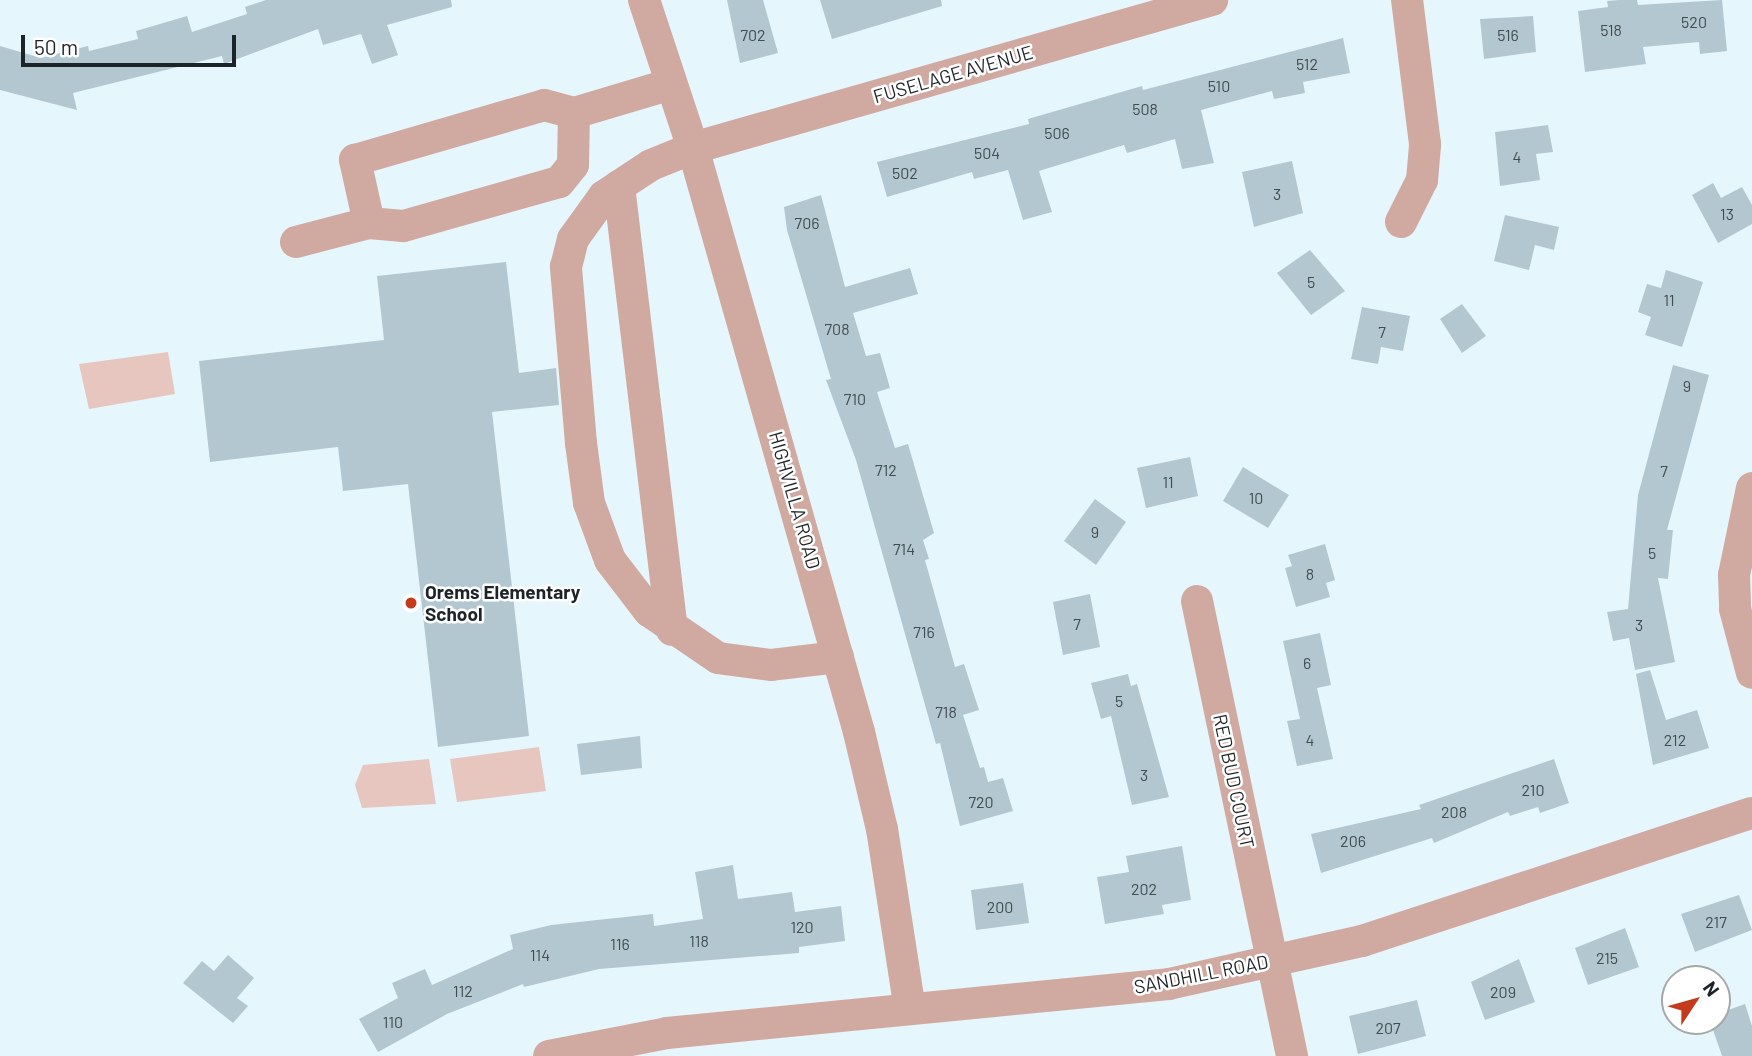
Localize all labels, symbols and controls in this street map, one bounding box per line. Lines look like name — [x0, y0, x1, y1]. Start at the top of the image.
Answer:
house number: 520 — [1681, 12, 1707, 32]
house number: 518 — [1600, 20, 1622, 40]
scale bar — [24, 21, 240, 65]
house number: 702 — [740, 25, 766, 45]
house number: 516 — [1497, 25, 1519, 45]
text: 50 m — [34, 34, 78, 59]
street label: FUSELAGE AVENUE — [870, 40, 1036, 108]
house number: 512 — [1296, 54, 1318, 74]
house number: 510 — [1208, 76, 1230, 96]
house number: 508 — [1132, 99, 1158, 119]
house number: 506 — [1044, 123, 1070, 143]
house number: 504 — [974, 143, 1000, 163]
house number: 4 — [1513, 147, 1521, 167]
house number: 502 — [892, 163, 918, 183]
house number: 3 — [1273, 184, 1281, 204]
house number: 13 — [1720, 204, 1734, 224]
house number: 706 — [795, 213, 819, 233]
house number: 5 — [1307, 272, 1315, 292]
house number: 11 — [1663, 290, 1675, 310]
house number: 708 — [825, 319, 849, 339]
house number: 7 — [1378, 322, 1386, 342]
house number: 9 — [1683, 376, 1691, 396]
house number: 710 — [844, 389, 866, 409]
street label: HIGHVILLA ROAD — [764, 429, 826, 571]
house number: 712 — [875, 460, 897, 480]
house number: 7 — [1660, 461, 1668, 481]
house number: 11 — [1162, 472, 1174, 492]
house number: 10 — [1249, 488, 1263, 508]
house number: 9 — [1091, 522, 1099, 542]
house number: 714 — [893, 539, 915, 559]
house number: 5 — [1648, 543, 1656, 563]
house number: 8 — [1306, 564, 1314, 584]
place label: Orems Elementary School — [425, 581, 580, 625]
marker: Orems Elementary School — [403, 595, 419, 611]
house number: 7 — [1073, 614, 1081, 634]
house number: 3 — [1635, 615, 1643, 635]
house number: 716 — [913, 622, 935, 642]
house number: 6 — [1303, 653, 1311, 673]
house number: 5 — [1115, 691, 1123, 711]
house number: 718 — [935, 702, 957, 722]
street label: RED BUD COURT — [1209, 712, 1259, 850]
house number: 4 — [1306, 730, 1314, 750]
house number: 212 — [1664, 730, 1686, 750]
house number: 3 — [1140, 765, 1148, 785]
house number: 210 — [1522, 780, 1544, 800]
house number: 720 — [968, 792, 994, 812]
house number: 208 — [1441, 802, 1467, 822]
house number: 206 — [1340, 831, 1366, 851]
house number: 202 — [1131, 879, 1157, 899]
house number: 200 — [987, 897, 1013, 917]
house number: 217 — [1705, 912, 1727, 932]
house number: 120 — [790, 917, 814, 937]
house number: 118 — [689, 931, 709, 951]
house number: 116 — [610, 934, 630, 954]
house number: 114 — [530, 945, 550, 965]
house number: 215 — [1596, 948, 1618, 968]
street label: SANDHILL ROAD — [1132, 950, 1270, 998]
north arrow — [1661, 965, 1731, 1035]
text: N — [1699, 977, 1725, 1000]
house number: 112 — [453, 981, 473, 1001]
house number: 209 — [1490, 982, 1516, 1002]
house number: 110 — [383, 1012, 403, 1032]
house number: 207 — [1375, 1018, 1401, 1038]

